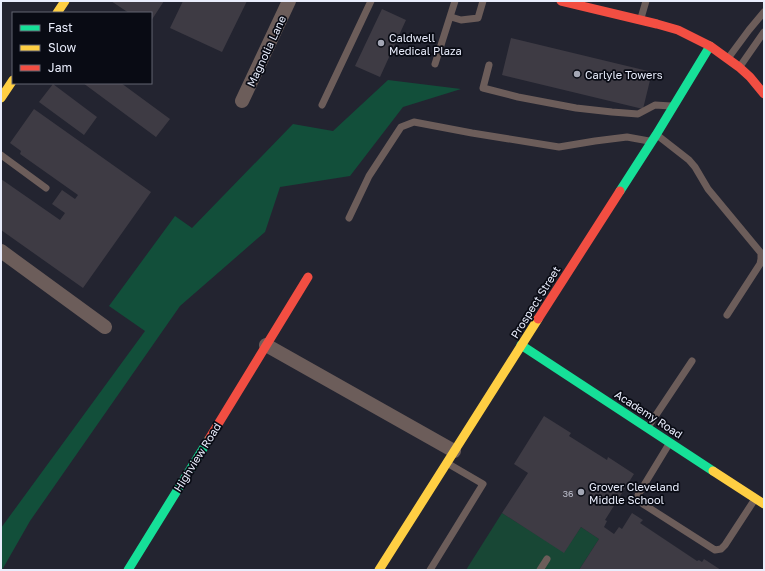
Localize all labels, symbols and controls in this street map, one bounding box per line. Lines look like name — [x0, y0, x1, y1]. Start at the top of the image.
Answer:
legend — [12, 12, 152, 84]
street label: Magnolia Lane — [244, 13, 288, 89]
text: Fast — [48, 20, 73, 35]
place label: Caldwell Medical Plaza — [389, 31, 462, 57]
marker: Caldwell Medical Plaza — [376, 38, 386, 48]
text: Slow — [48, 40, 76, 55]
text: Jam — [48, 60, 72, 75]
place label: Carlyle Towers — [585, 68, 663, 81]
marker: Carlyle Towers — [572, 69, 582, 79]
street label: Prospect Street — [508, 264, 562, 340]
street label: Academy Road — [613, 387, 685, 441]
street label: Highview Road — [171, 420, 223, 494]
place label: Grover Cleveland Middle School — [589, 480, 679, 506]
marker: Grover Cleveland Middle School — [576, 487, 586, 497]
house number: 36 — [563, 488, 573, 499]

